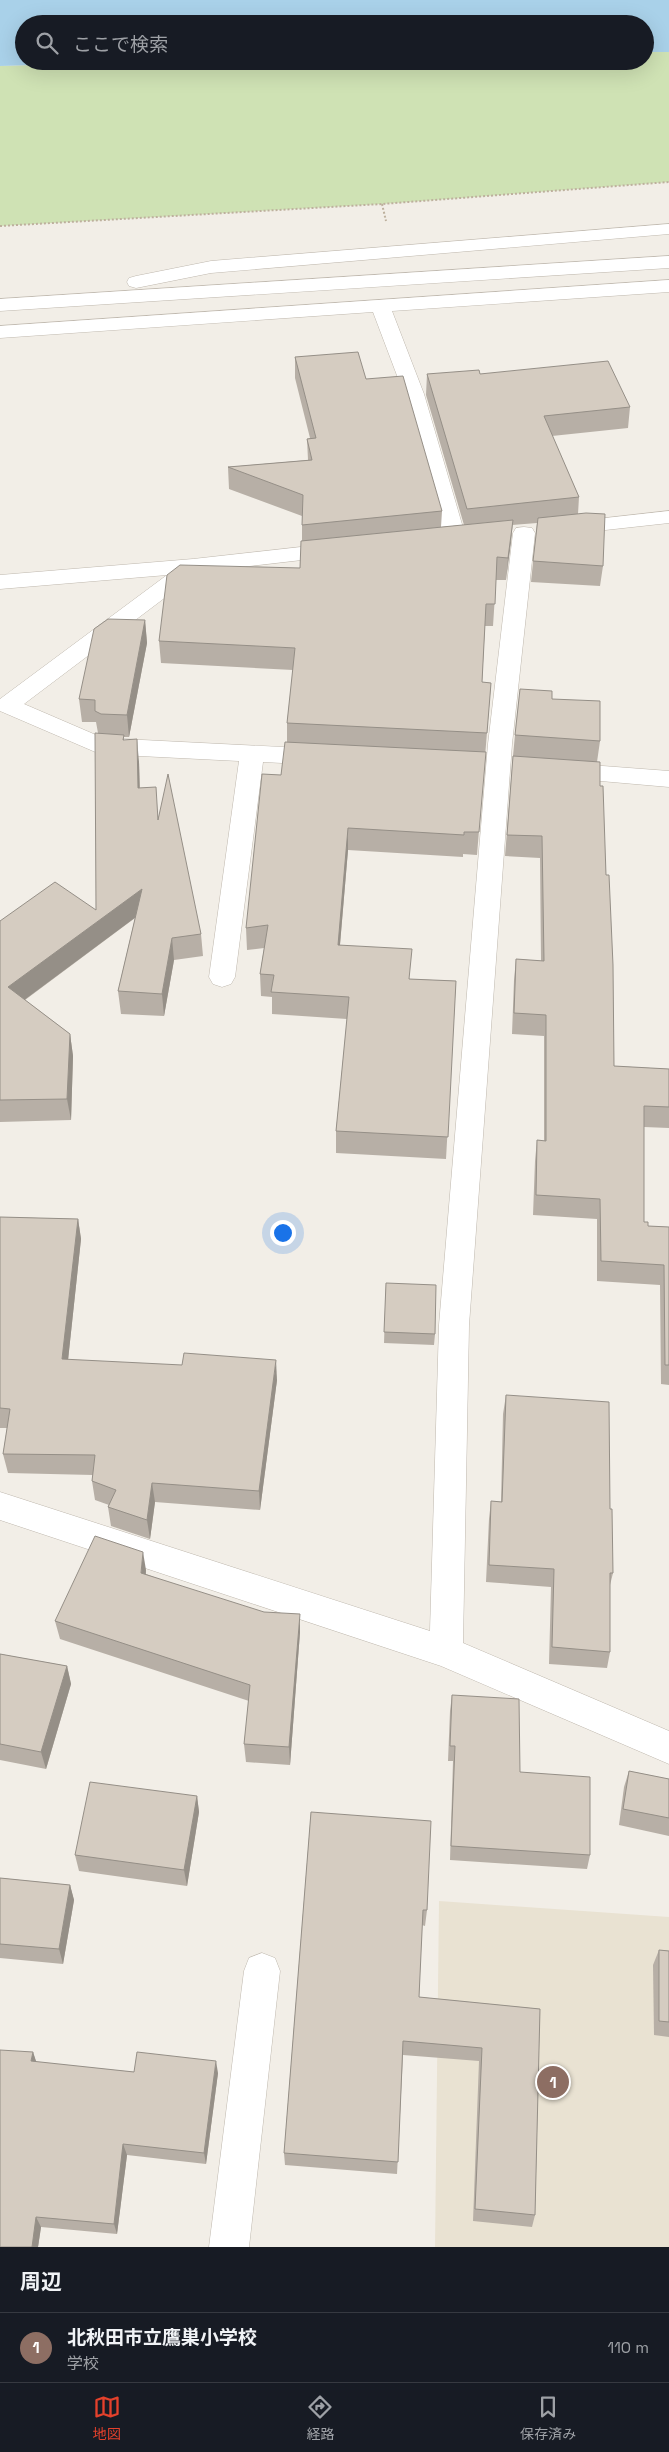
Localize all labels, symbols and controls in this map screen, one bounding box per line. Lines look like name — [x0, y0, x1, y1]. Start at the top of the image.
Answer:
search box — [15, 15, 654, 70]
icon: search — [33, 29, 61, 57]
text: ここで検索 — [73, 32, 168, 57]
your location — [270, 1220, 296, 1246]
pin: 1 — [537, 2063, 569, 2101]
text: 周辺 — [20, 2268, 62, 2295]
text: 北秋田市立鷹巣小学校 — [67, 2325, 257, 2350]
text: 1 — [32, 2337, 40, 2358]
text: 110 m — [607, 2337, 649, 2358]
text: 学校 — [67, 2353, 99, 2374]
tab: 地図 — [93, 2393, 121, 2443]
tab: 経路 — [306, 2393, 334, 2443]
tab: 保存済み — [520, 2393, 576, 2443]

